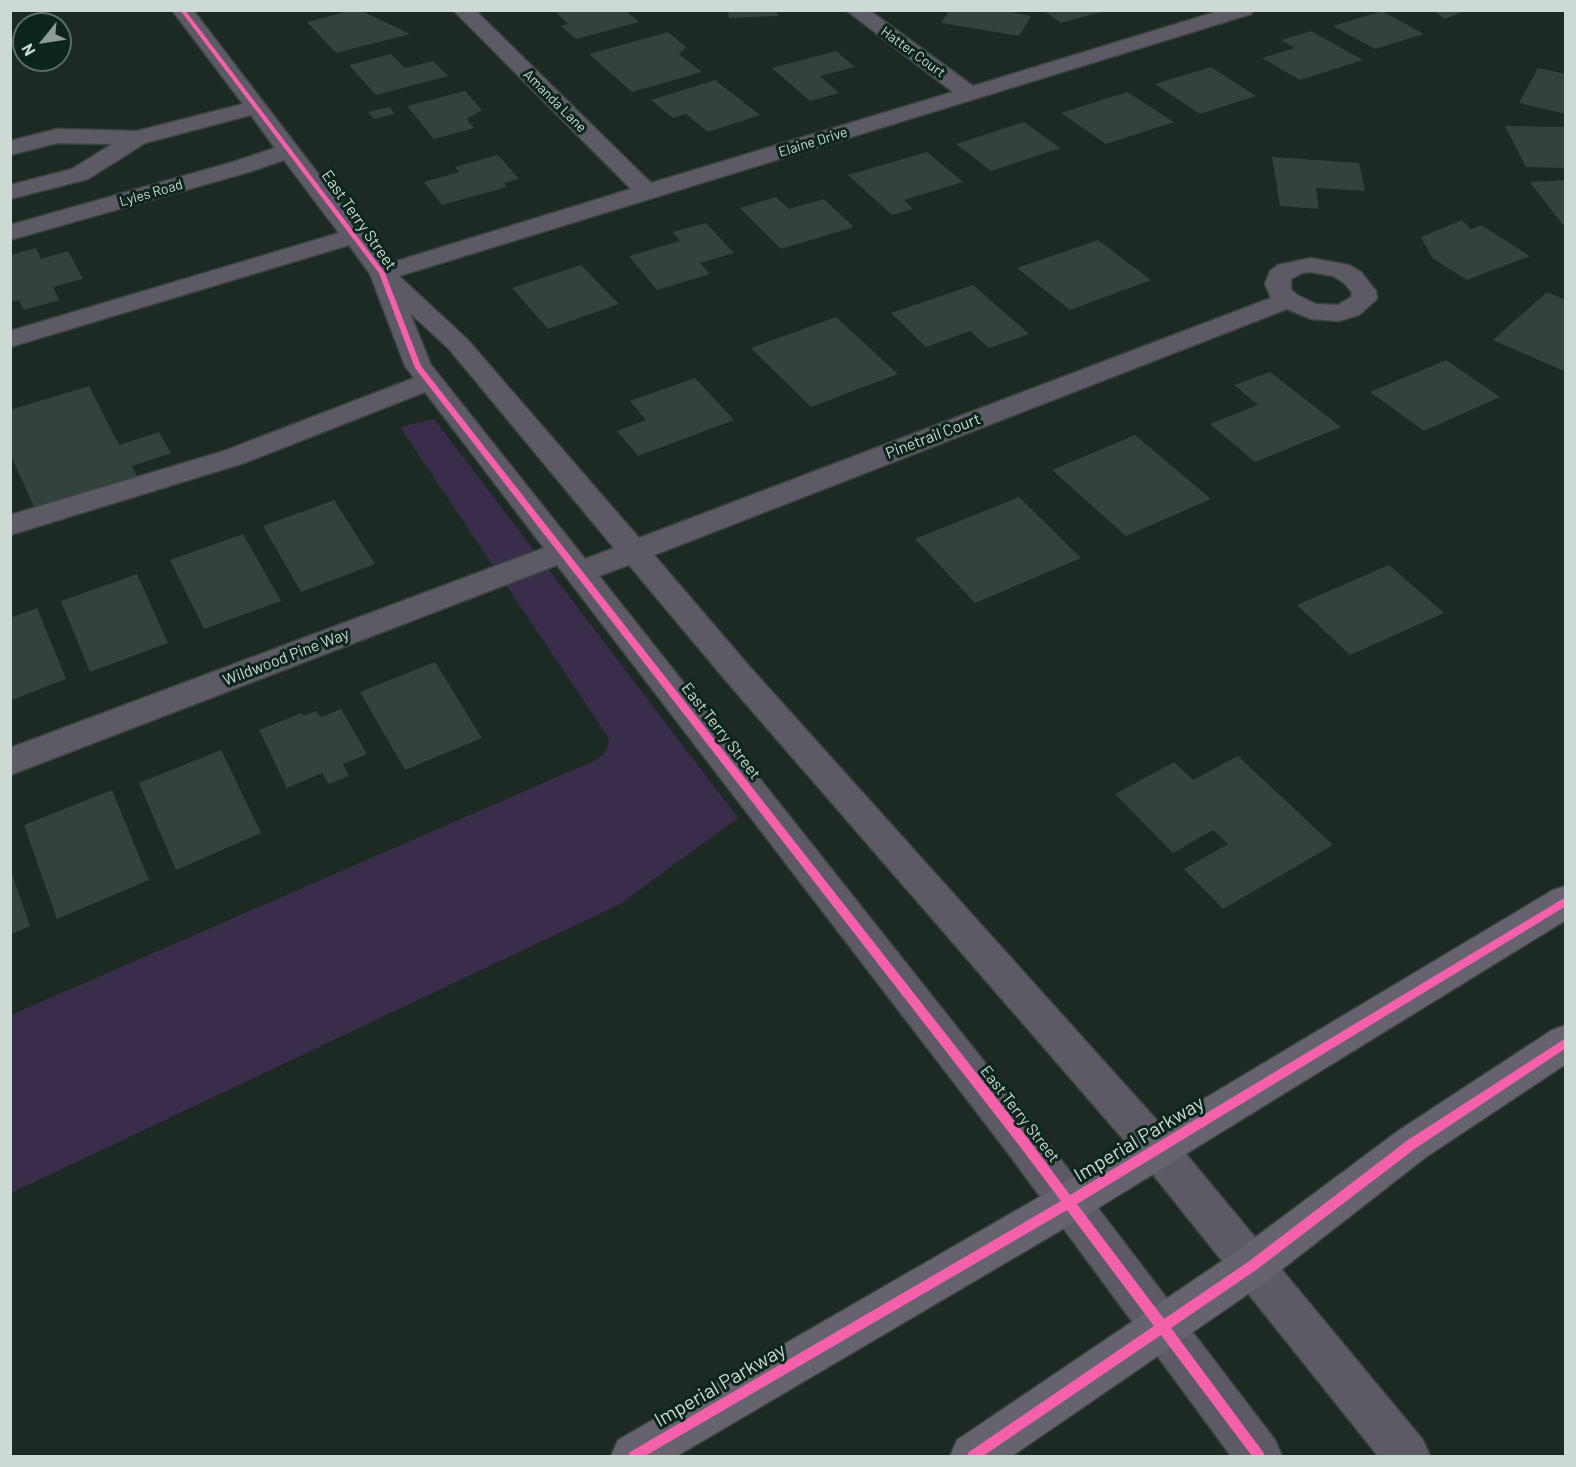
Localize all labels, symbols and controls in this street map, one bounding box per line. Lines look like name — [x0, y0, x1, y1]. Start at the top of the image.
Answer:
north arrow — [12, 12, 72, 72]
street label: Hatter Court — [877, 23, 949, 81]
text: N — [17, 41, 39, 60]
street label: Amanda Lane — [520, 66, 590, 136]
street label: Elaine Drive — [776, 124, 850, 160]
street label: East Terry Street — [317, 166, 401, 274]
street label: Lyles Road — [117, 176, 185, 210]
street label: Pinetrail Court — [883, 409, 983, 463]
street label: Wildwood Pine Way — [220, 624, 352, 690]
street label: East Terry Street — [677, 679, 765, 783]
street label: East Terry Street — [976, 1062, 1064, 1166]
street label: Imperial Parkway — [1070, 1091, 1208, 1187]
street label: Imperial Parkway — [650, 1338, 790, 1432]

